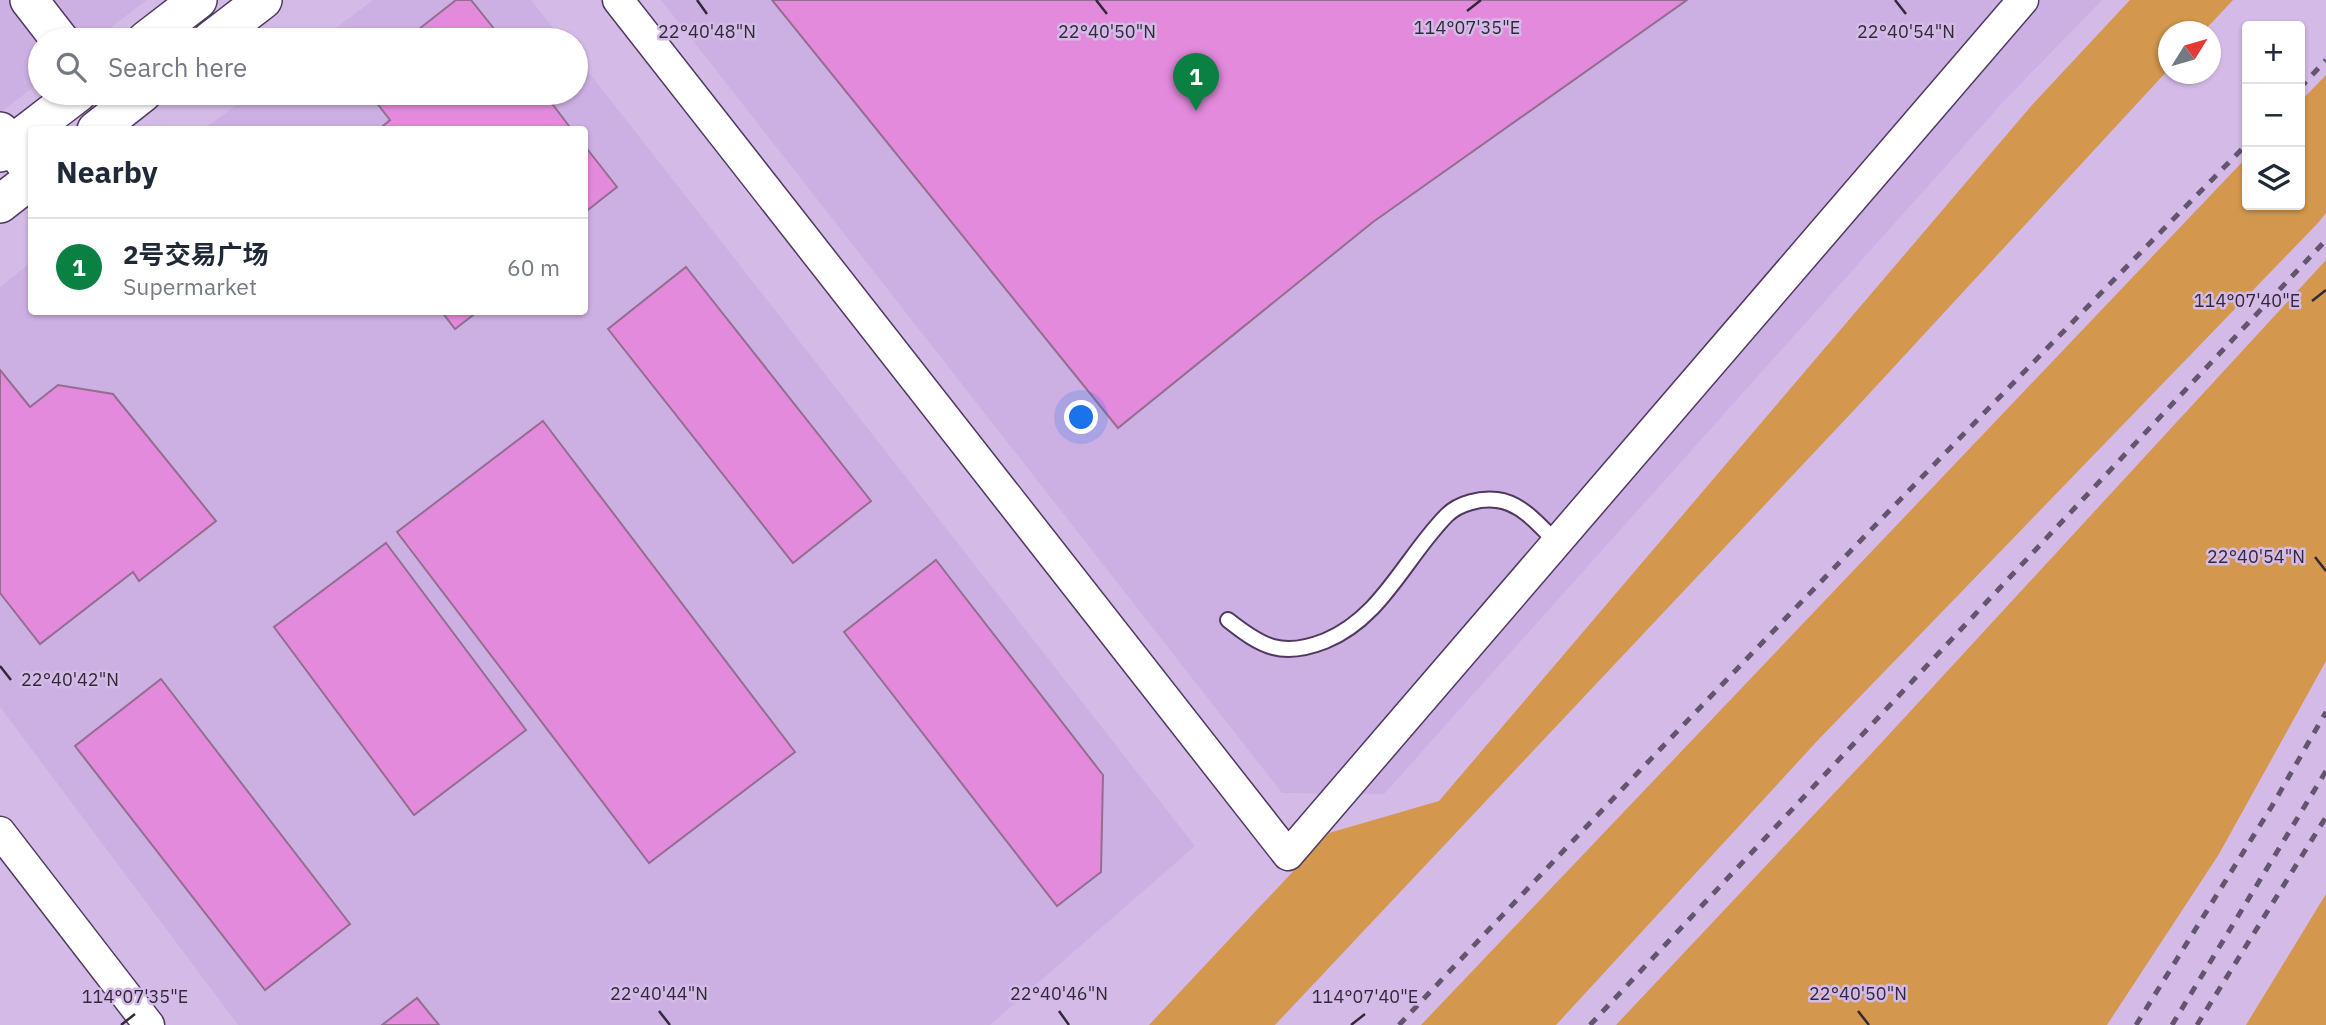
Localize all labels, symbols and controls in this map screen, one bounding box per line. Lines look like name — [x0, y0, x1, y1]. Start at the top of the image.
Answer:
text: 114°07'35"E — [1414, 16, 1520, 39]
text: 22°40'48"N — [658, 20, 756, 43]
text: 22°40'50"N — [1058, 20, 1156, 43]
text: 22°40'54"N — [1857, 20, 1955, 43]
north arrow — [2158, 21, 2221, 84]
map controls — [2242, 21, 2305, 210]
button: + — [2242, 21, 2305, 84]
search box — [28, 28, 588, 105]
icon: search — [52, 48, 90, 86]
text: Search here — [108, 50, 247, 84]
pin: 1 — [1173, 53, 1219, 111]
button: − — [2242, 84, 2305, 147]
button: layers — [2242, 147, 2305, 210]
text: Nearby — [56, 152, 158, 191]
text: 2号交易广场 — [123, 237, 269, 271]
text: 1 — [72, 252, 86, 282]
text: 60 m — [507, 252, 560, 282]
text: Supermarket — [123, 271, 257, 301]
text: 114°07'40"E — [2194, 289, 2300, 312]
your location — [1064, 400, 1098, 434]
text: 22°40'54"N — [2207, 545, 2305, 568]
text: 22°40'42"N — [21, 668, 119, 691]
text: 22°40'44"N — [610, 982, 708, 1005]
text: 22°40'46"N — [1010, 982, 1108, 1005]
text: 22°40'50"N — [1809, 982, 1907, 1005]
text: 114°07'35"E — [82, 985, 188, 1008]
text: 114°07'40"E — [1312, 985, 1418, 1008]

